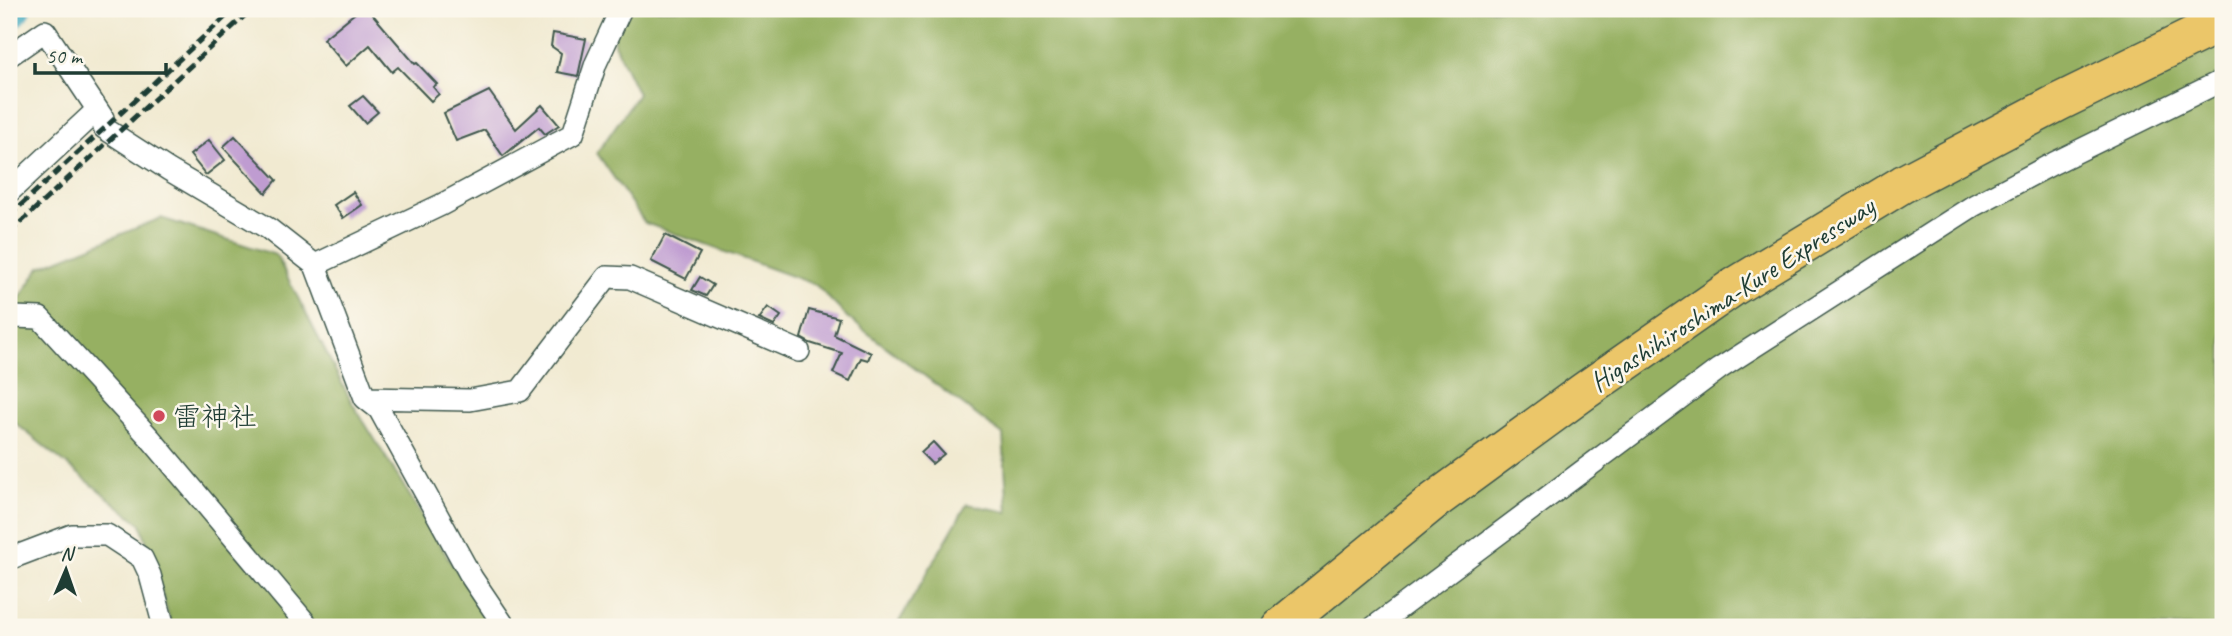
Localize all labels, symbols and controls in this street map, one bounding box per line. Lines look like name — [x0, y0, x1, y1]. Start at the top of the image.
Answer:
scale bar — [35, 32, 166, 76]
text: 50 m — [46, 43, 84, 69]
street label: Higashihiroshima-Kure Expressway — [1583, 187, 1883, 399]
place label: 雷神社 — [173, 399, 257, 434]
marker: 雷神社 — [151, 408, 167, 424]
north arrow — [32, 534, 102, 604]
text: N — [60, 542, 76, 566]

